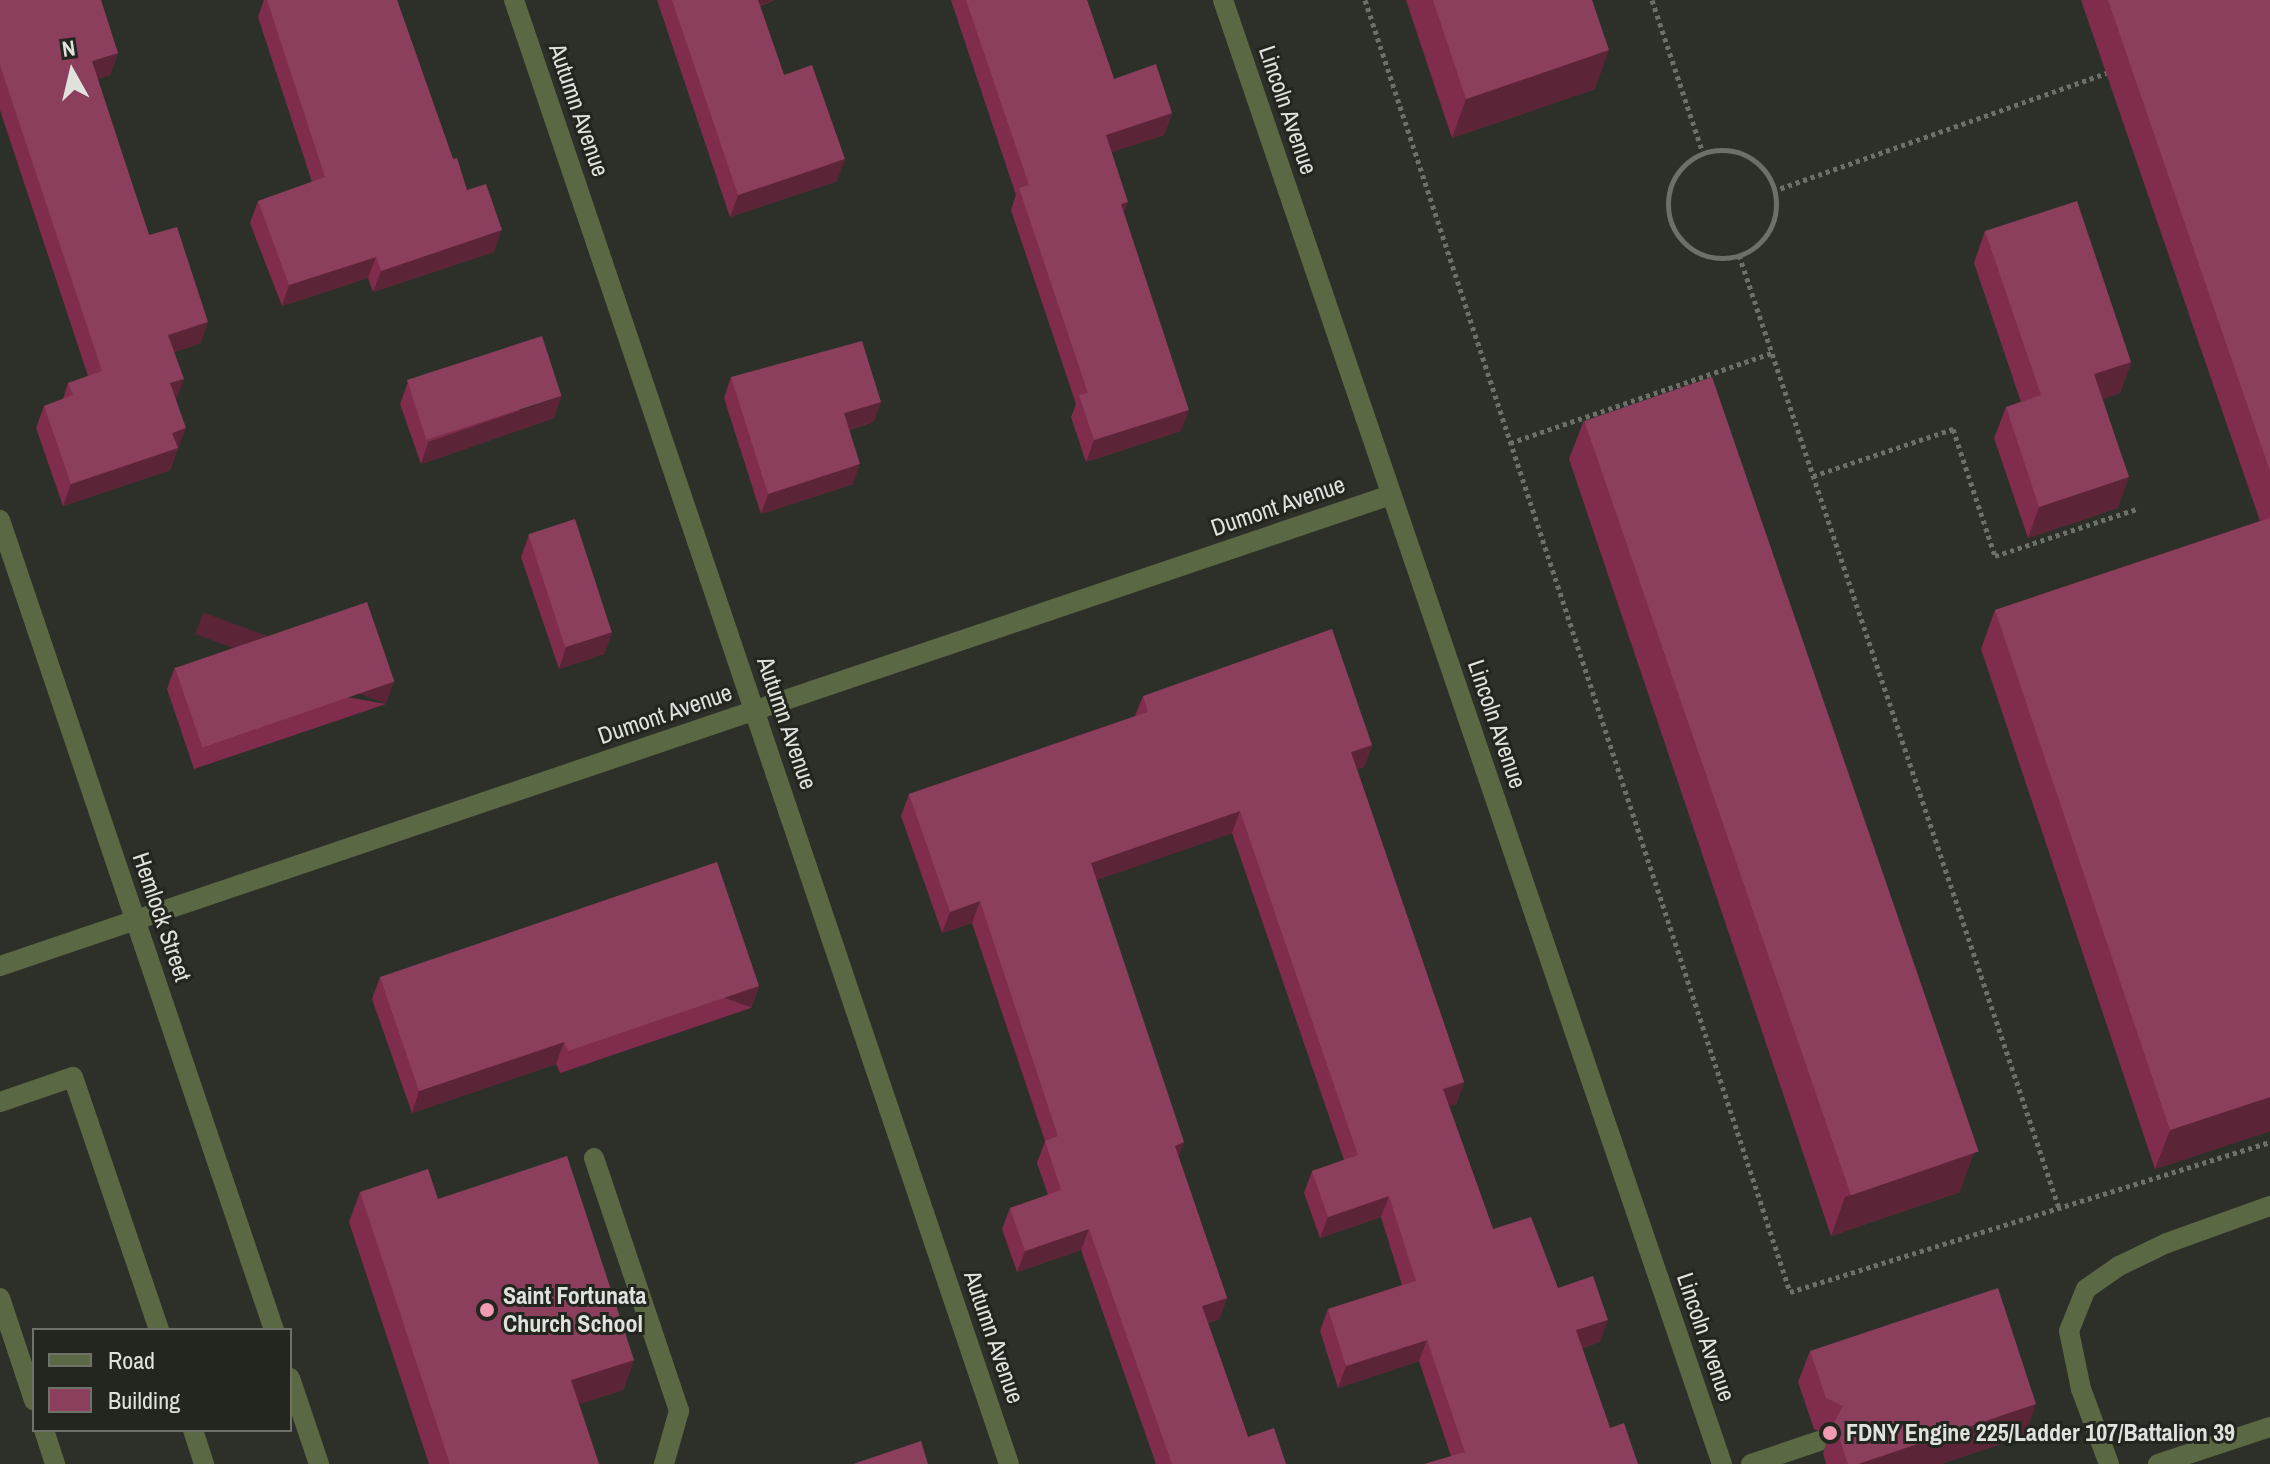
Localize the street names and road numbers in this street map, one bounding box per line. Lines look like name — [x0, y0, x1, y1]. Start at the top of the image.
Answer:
street label: Autumn Avenue — [543, 39, 615, 181]
street label: Lincoln Avenue — [1252, 41, 1324, 179]
street label: Dumont Avenue — [1207, 469, 1349, 543]
street label: Autumn Avenue — [751, 652, 823, 794]
street label: Lincoln Avenue — [1461, 655, 1533, 793]
street label: Dumont Avenue — [594, 677, 736, 751]
street label: Hemlock Street — [126, 849, 198, 985]
street label: Autumn Avenue — [958, 1266, 1030, 1408]
street label: Lincoln Avenue — [1670, 1268, 1742, 1406]

